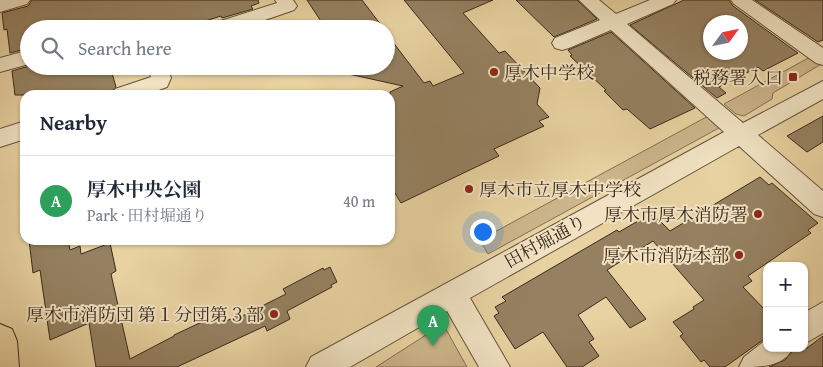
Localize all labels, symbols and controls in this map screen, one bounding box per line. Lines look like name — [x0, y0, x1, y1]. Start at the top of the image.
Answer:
north arrow — [703, 15, 748, 60]
search box — [20, 20, 395, 75]
icon: search — [38, 34, 66, 62]
text: Search here — [78, 34, 172, 62]
place label: 厚木中学校 — [504, 59, 594, 86]
place label: 税務署入口 — [693, 64, 783, 91]
marker: 厚木中学校 — [488, 66, 500, 78]
marker: 税務署入口 — [787, 71, 799, 83]
text: Nearby — [40, 107, 107, 138]
text: 厚木中央公園 — [87, 175, 201, 203]
place label: 厚木市立厚木中学校 — [479, 176, 641, 203]
marker: 厚木市立厚木中学校 — [463, 183, 475, 195]
text: A — [51, 189, 61, 213]
text: 40 m — [343, 189, 375, 213]
place label: 厚木市厚木消防署 — [604, 201, 748, 228]
text: Park · 田村堀通り — [87, 203, 208, 227]
street label: 田村堀通り — [499, 207, 591, 275]
marker: 厚木市厚木消防署 — [752, 208, 764, 220]
your location — [470, 219, 496, 245]
place label: 厚木市消防本部 — [603, 242, 729, 269]
marker: 厚木市消防本部 — [733, 249, 745, 261]
map controls — [763, 262, 808, 352]
button: + — [763, 262, 808, 307]
place label: 厚木市消防団 第１分団第３部 — [26, 301, 264, 328]
pin: A — [417, 305, 449, 346]
button: − — [763, 307, 808, 352]
marker: 厚木市消防団 第１分団第３部 — [268, 308, 280, 320]

